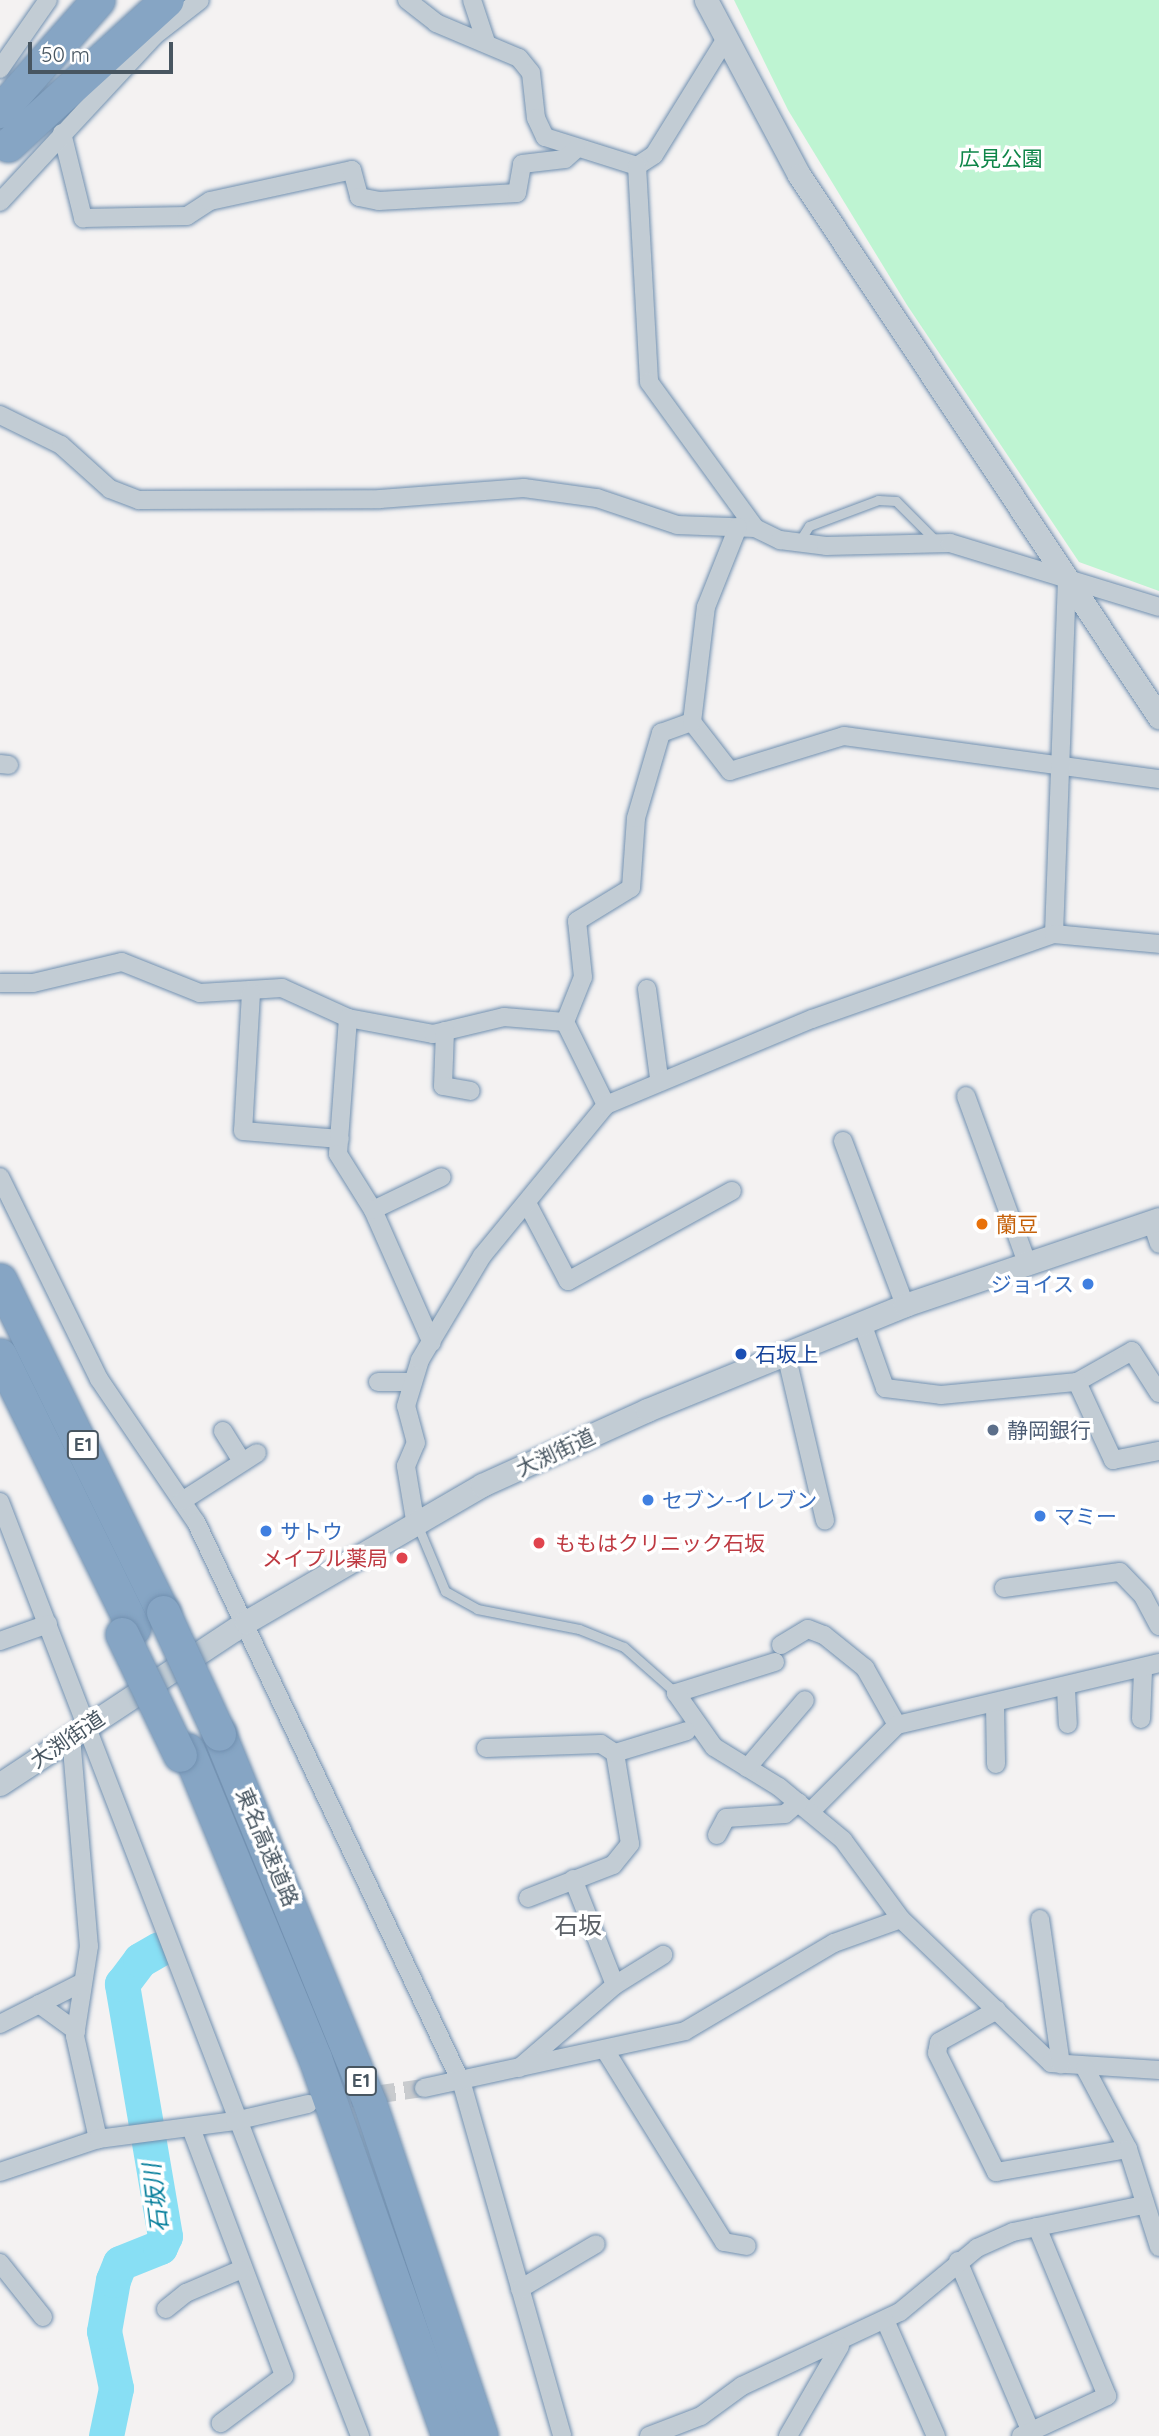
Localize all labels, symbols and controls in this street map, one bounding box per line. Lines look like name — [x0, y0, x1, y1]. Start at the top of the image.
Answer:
scale bar — [32, 28, 177, 72]
text: 50 m — [41, 41, 90, 67]
park label: 広見公園 — [959, 145, 1043, 171]
place label: 蘭豆 — [996, 1211, 1038, 1237]
marker: 蘭豆 — [974, 1216, 990, 1232]
place label: ジョイス — [990, 1271, 1074, 1297]
marker: ジョイス — [1080, 1276, 1096, 1292]
place label: 石坂上 — [755, 1341, 818, 1367]
marker: 石坂上 — [733, 1346, 749, 1362]
place label: 静岡銀行 — [1007, 1417, 1091, 1443]
marker: 静岡銀行 — [985, 1422, 1001, 1438]
street label: 大渕街道 — [512, 1423, 598, 1481]
road number: E1 — [66, 1429, 100, 1460]
place label: セブン-イレブン — [662, 1487, 817, 1513]
marker: セブン-イレブン — [640, 1492, 656, 1508]
place label: マミー — [1054, 1503, 1117, 1529]
marker: マミー — [1032, 1508, 1048, 1524]
place label: サトウ — [280, 1518, 343, 1544]
marker: サトウ — [258, 1523, 274, 1539]
place label: ももはクリニック石坂 — [555, 1530, 765, 1556]
marker: ももはクリニック石坂 — [529, 1533, 549, 1553]
place label: メイプル薬局 — [262, 1545, 388, 1571]
marker: メイプル薬局 — [394, 1550, 410, 1566]
street label: 大渕街道 — [25, 1705, 109, 1773]
street label: 東名高速道路 — [232, 1784, 304, 1910]
district label: 石坂 — [554, 1912, 602, 1940]
road number: E1 — [344, 2066, 378, 2096]
water label: 石坂川 — [138, 2162, 174, 2234]

